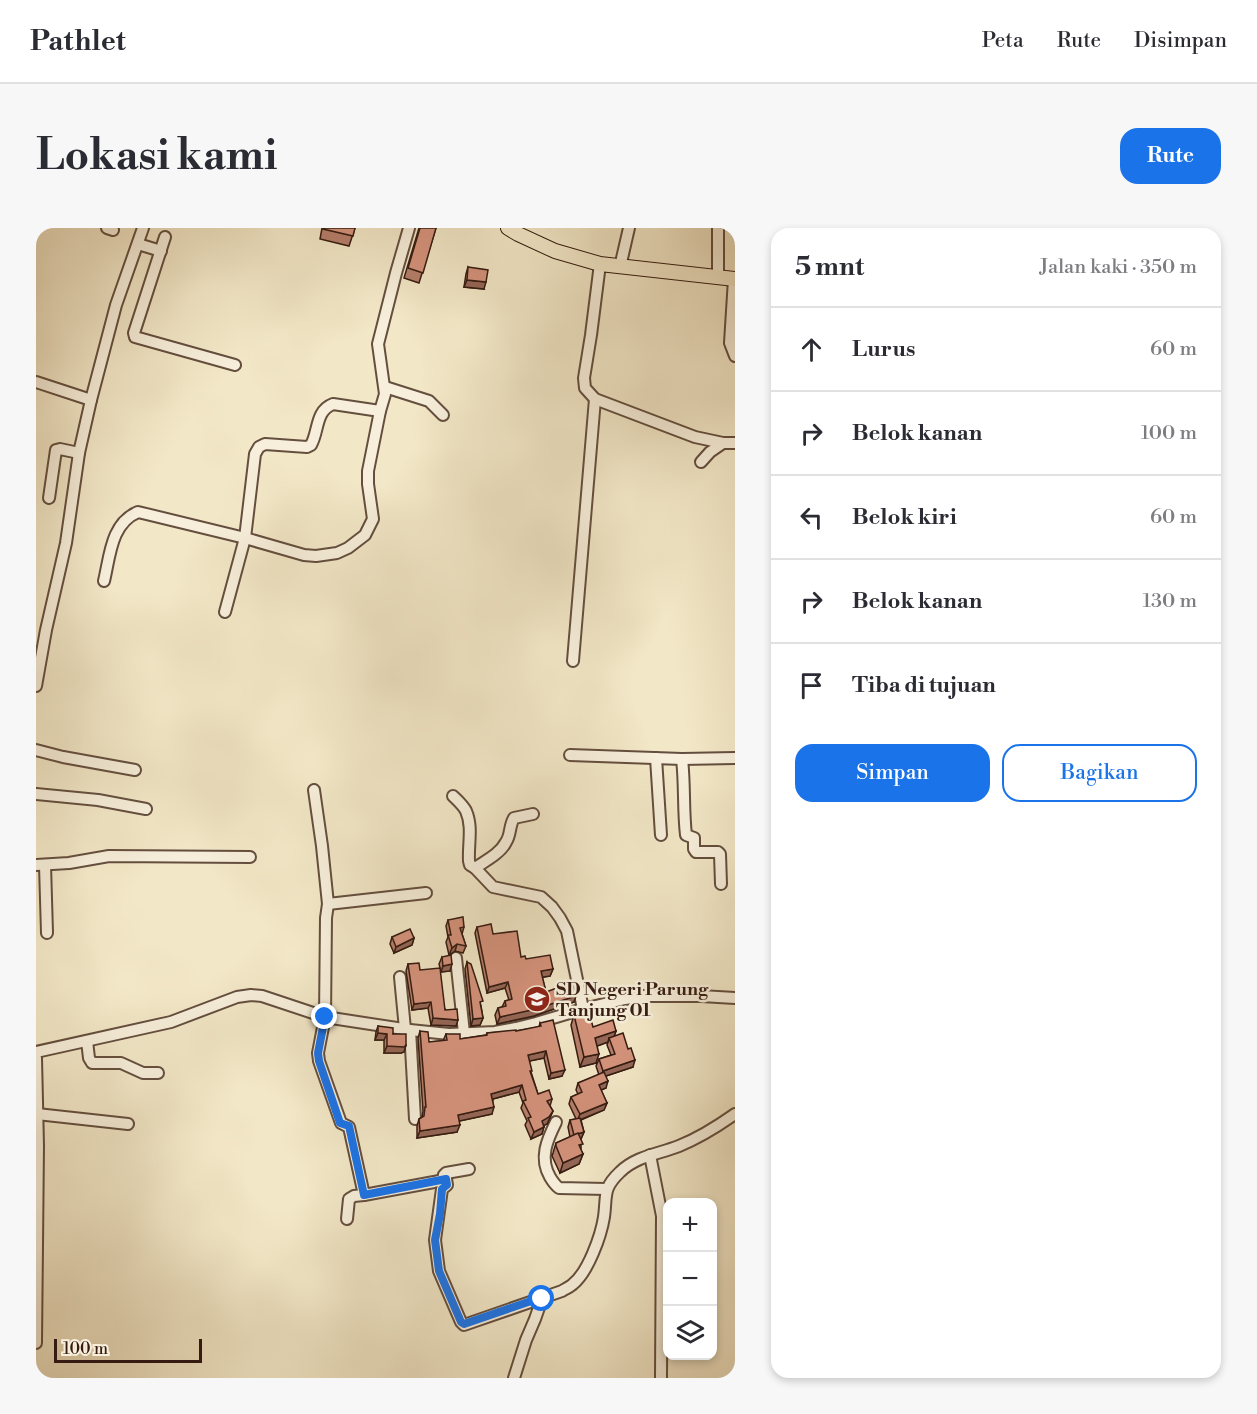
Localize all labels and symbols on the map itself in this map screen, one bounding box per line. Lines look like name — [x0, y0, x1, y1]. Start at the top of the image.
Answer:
place label: SD Negeri Parung Tanjung 01 — [556, 978, 709, 1022]
school or university icon: SD Negeri Parung Tanjung 01 — [522, 984, 552, 1014]
route end — [311, 1003, 337, 1029]
route start — [528, 1285, 554, 1311]
scale bar — [54, 1336, 202, 1364]

